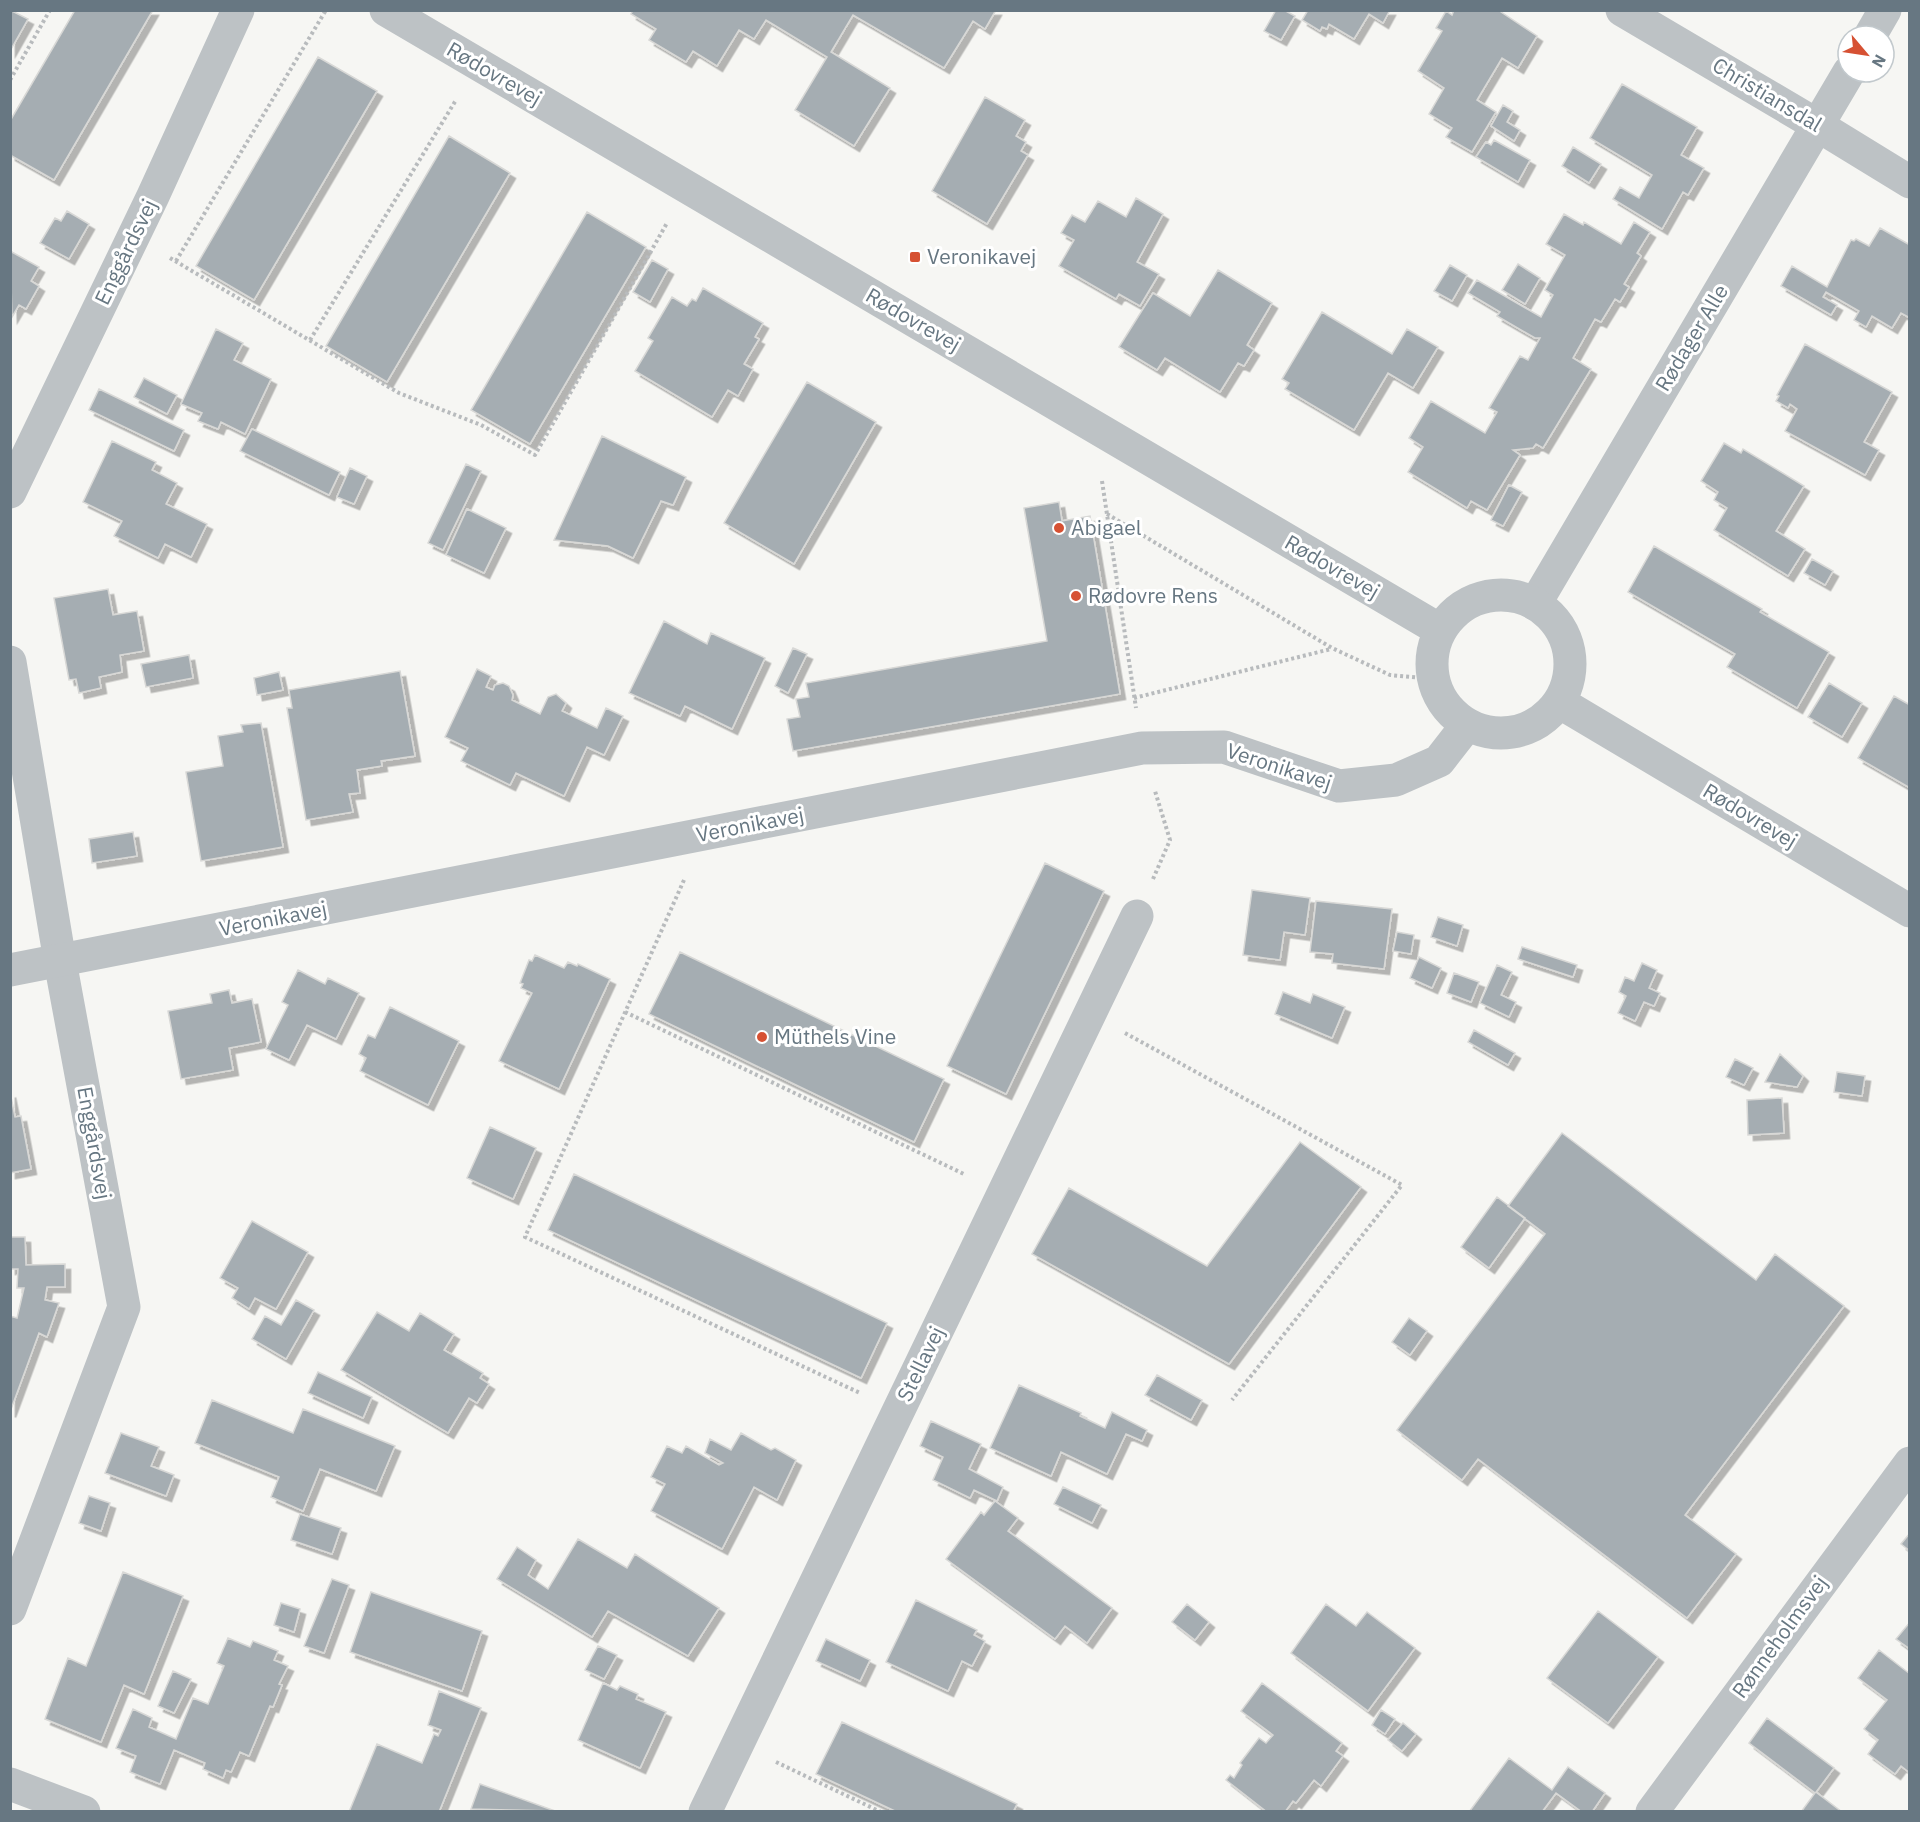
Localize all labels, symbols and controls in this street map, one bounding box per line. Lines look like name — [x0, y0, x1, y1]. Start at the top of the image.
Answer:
north arrow — [1836, 24, 1896, 84]
street label: Rødovrevej — [442, 35, 547, 112]
street label: Christiansdal — [1708, 50, 1828, 138]
text: N — [1868, 51, 1891, 71]
street label: Enggårdsvej — [87, 194, 163, 309]
place label: Veronikavej — [927, 242, 1036, 270]
marker: Veronikavej — [908, 250, 922, 264]
street label: Rødager Alle — [1648, 279, 1734, 396]
street label: Rødovrevej — [861, 281, 966, 358]
place label: Abigael — [1071, 513, 1142, 541]
marker: Abigael — [1052, 521, 1066, 535]
street label: Rødovrevej — [1280, 528, 1385, 605]
place label: Rødovre Rens — [1088, 581, 1218, 609]
marker: Rødovre Rens — [1069, 589, 1083, 603]
street label: Veronikavej — [1223, 736, 1336, 796]
street label: Rødovrevej — [1698, 776, 1803, 854]
street label: Veronikavej — [694, 800, 806, 848]
street label: Veronikavej — [217, 894, 329, 942]
place label: Müthels Vine — [774, 1022, 896, 1050]
marker: Müthels Vine — [755, 1030, 769, 1044]
street label: Enggårdsvej — [71, 1084, 119, 1201]
street label: Stellavej — [890, 1321, 950, 1406]
street label: Rønneholmsvej — [1725, 1569, 1833, 1703]

